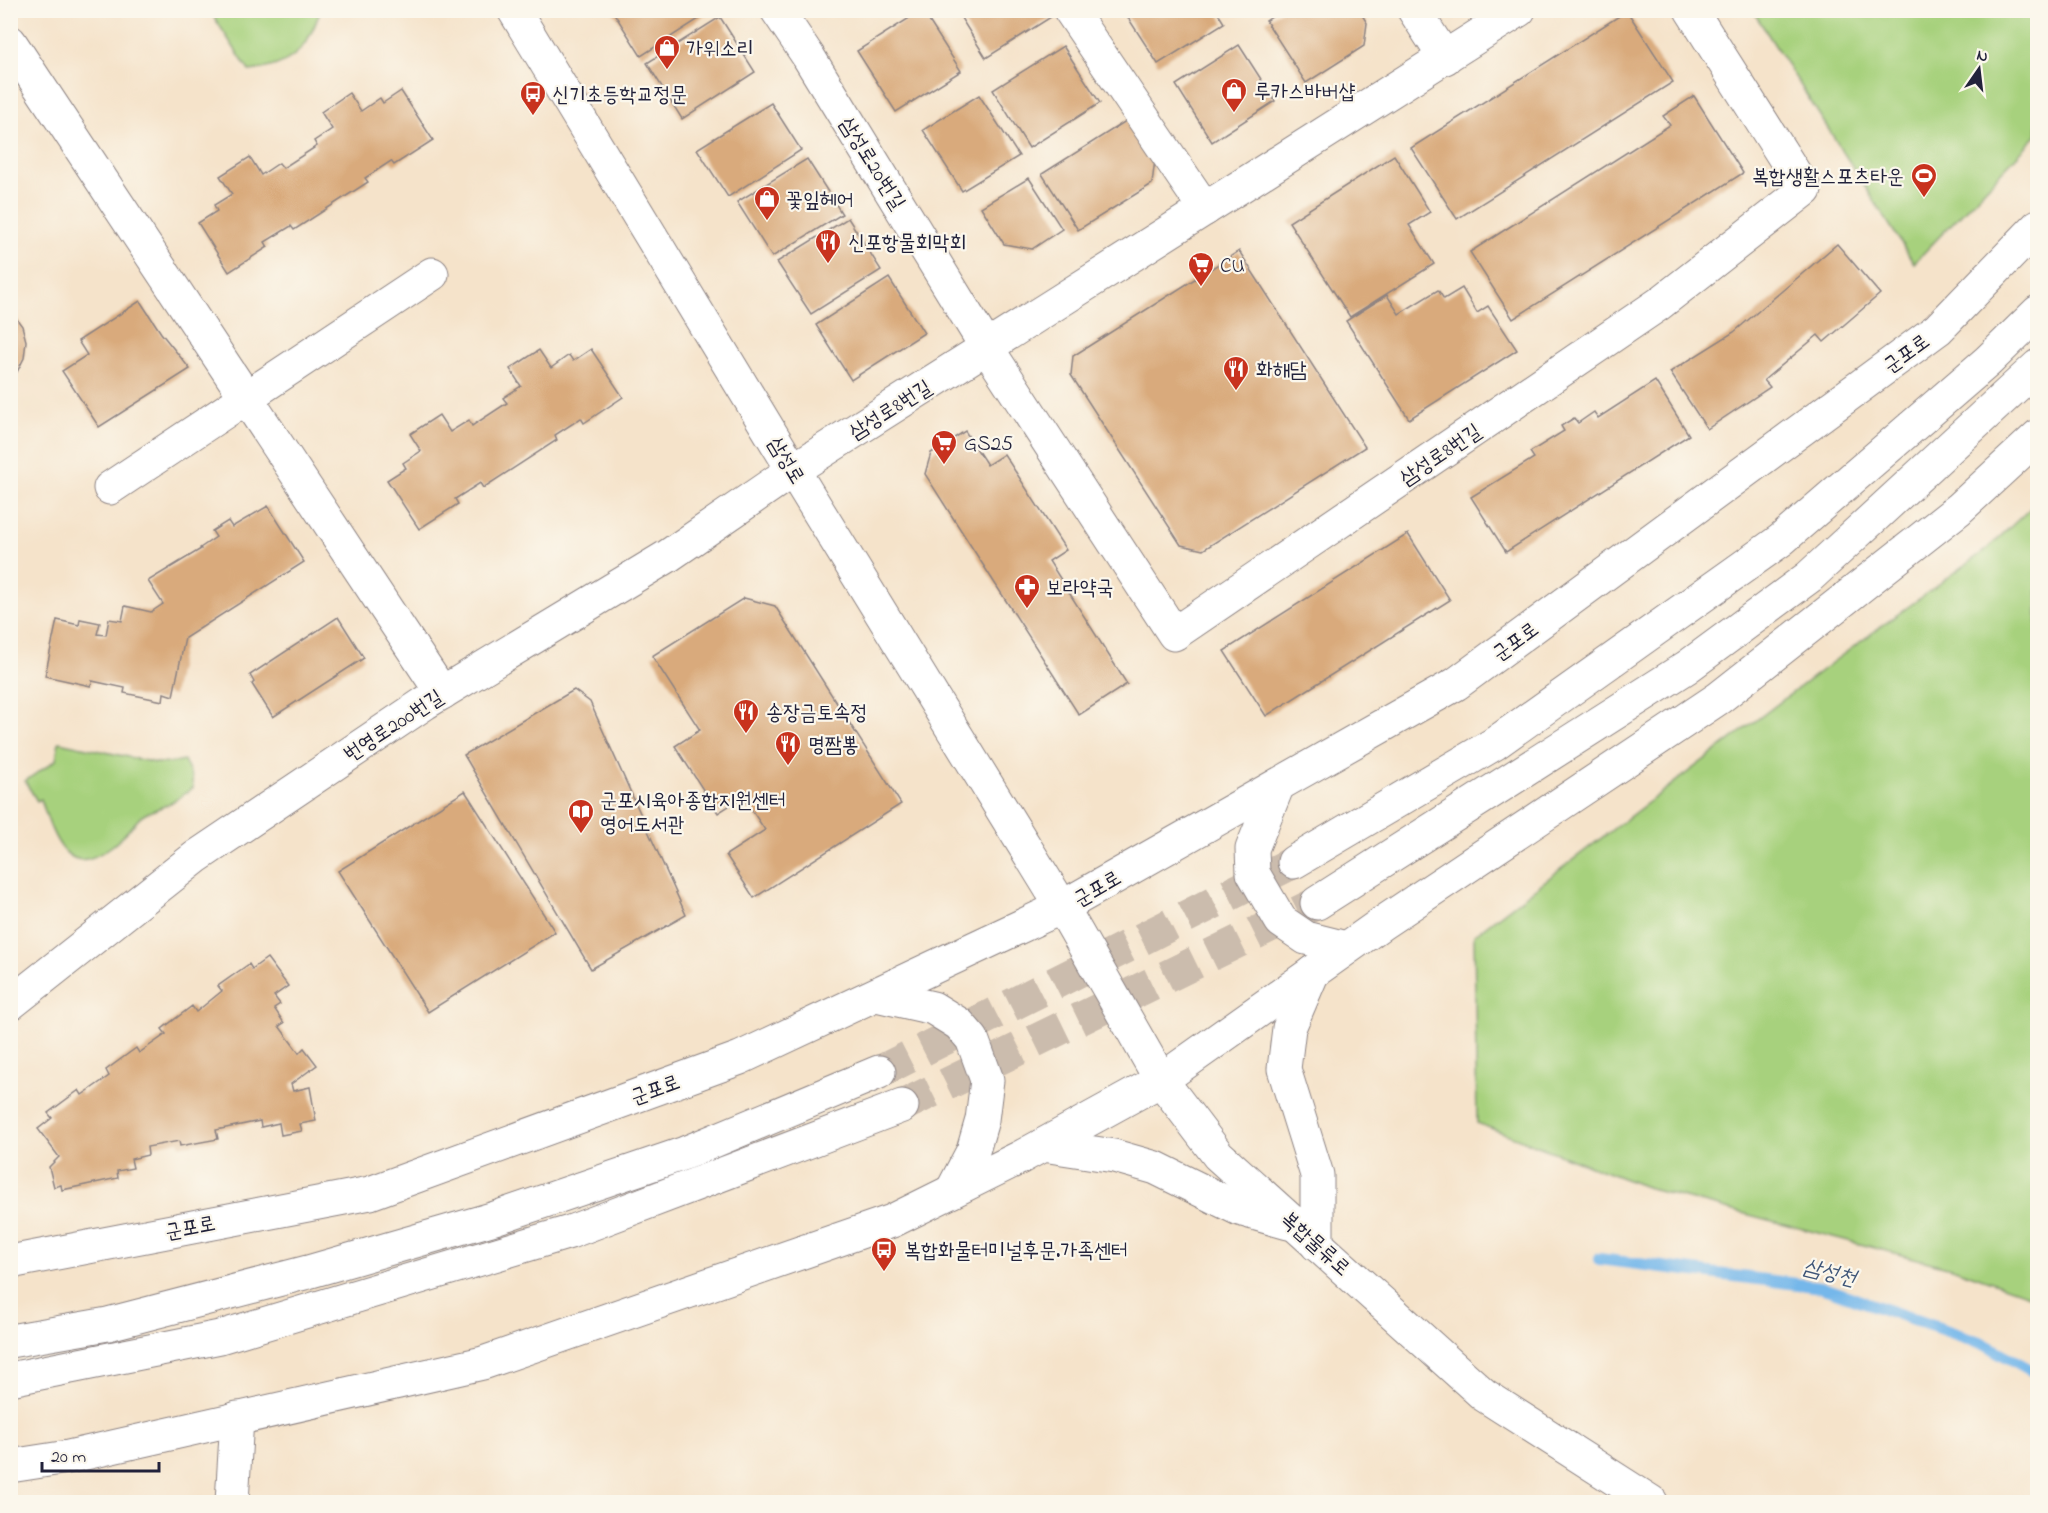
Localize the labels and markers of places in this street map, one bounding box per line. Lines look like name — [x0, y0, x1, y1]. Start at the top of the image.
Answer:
shop icon: 가위소리 — [652, 33, 682, 71]
place label: 가위소리 — [686, 35, 754, 65]
shop icon: 루카스바버샵 — [1219, 76, 1249, 114]
place label: 루카스바버샵 — [1254, 78, 1355, 108]
bus stop icon: 신기초등학교정문 — [518, 79, 548, 117]
place label: 신기초등학교정문 — [552, 81, 687, 111]
sports icon: 복합생활스포츠타운 — [1909, 161, 1939, 199]
place label: 복합생활스포츠타운 — [1752, 163, 1904, 193]
shop icon: 꽃잎헤어 — [752, 184, 782, 222]
place label: 꽃잎헤어 — [786, 186, 854, 216]
restaurant icon: 신포항물회막회 — [813, 227, 843, 265]
place label: 신포항물회막회 — [848, 229, 966, 259]
supermarket icon: CU — [1186, 250, 1216, 288]
place label: CU — [1220, 252, 1245, 282]
restaurant icon: 화해담 — [1221, 354, 1251, 392]
place label: 화해담 — [1256, 356, 1307, 386]
supermarket icon: GS25 — [929, 428, 959, 466]
place label: GS25 — [964, 430, 1013, 460]
pharmacy icon: 보라약국 — [1012, 572, 1042, 610]
place label: 보라약국 — [1046, 574, 1114, 604]
restaurant icon: 송장금토속정 — [731, 697, 761, 735]
place label: 송장금토속정 — [766, 699, 867, 729]
restaurant icon: 명짬뽕 — [773, 729, 803, 767]
place label: 명짬뽕 — [808, 731, 859, 761]
place label: 군포시육아종합지원센터 영어도서관 — [600, 787, 786, 841]
library icon: 군포시육아종합지원센터 영어도서관 — [566, 797, 596, 835]
bus stop icon: 복합화물터미널후문.가족센터 — [869, 1235, 899, 1273]
place label: 복합화물터미널후문.가족센터 — [904, 1237, 1128, 1267]

